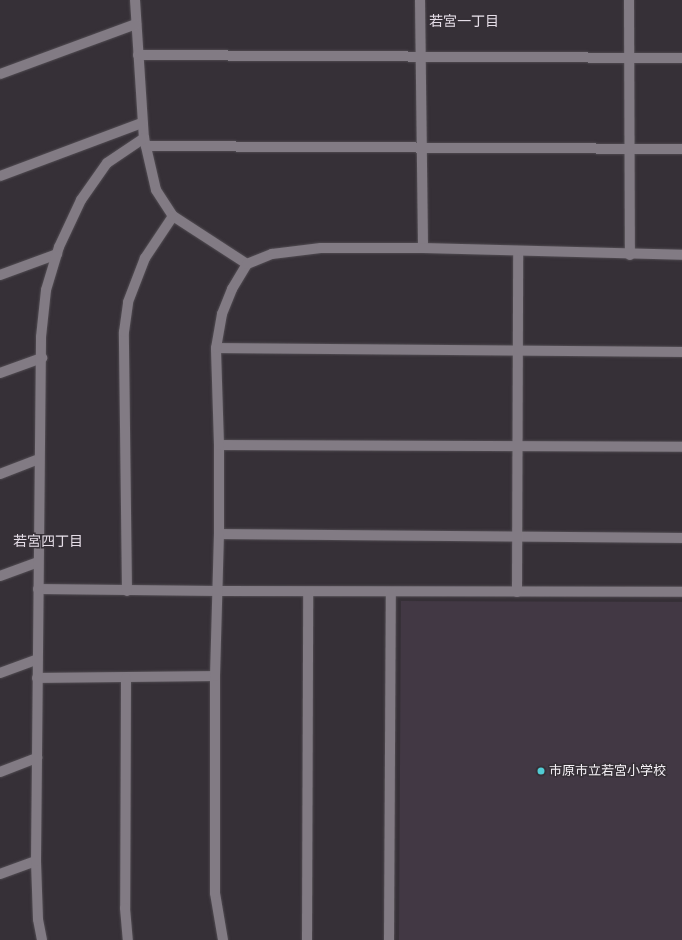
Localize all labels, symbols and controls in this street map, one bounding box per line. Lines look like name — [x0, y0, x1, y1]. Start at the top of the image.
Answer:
district label: 若宮一丁目 — [429, 13, 499, 29]
district label: 若宮四丁目 — [13, 533, 83, 549]
place label: 市原市立若宮小学校 — [549, 763, 666, 779]
marker: 市原市立若宮小学校 — [536, 766, 546, 776]

